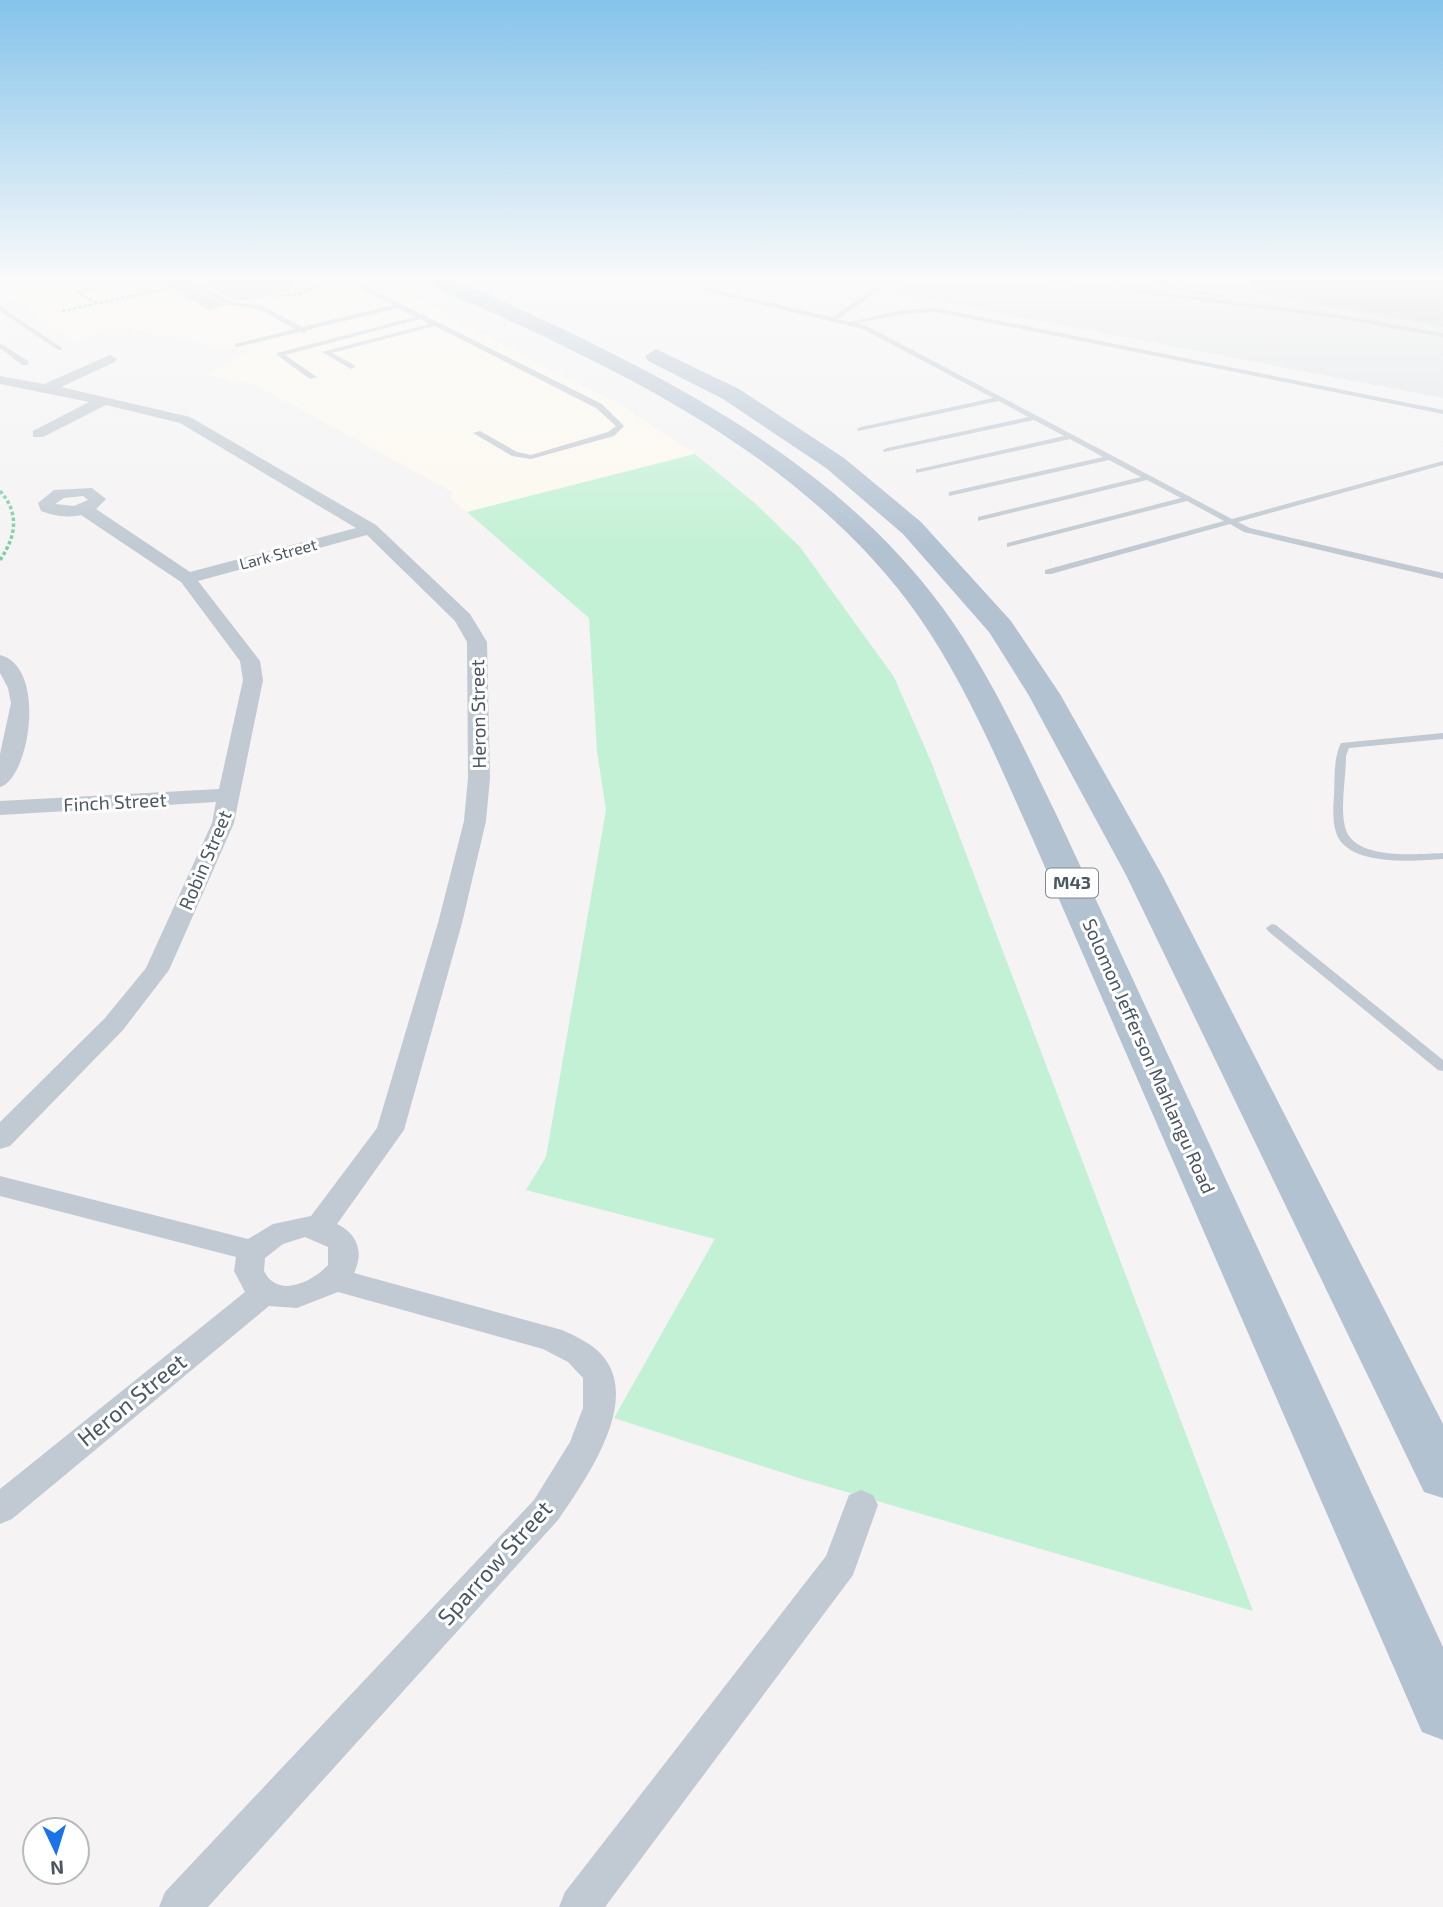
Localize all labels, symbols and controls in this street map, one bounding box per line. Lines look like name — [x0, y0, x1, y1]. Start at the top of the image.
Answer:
street label: Lark Street — [237, 534, 319, 573]
street label: Heron Street — [465, 659, 490, 769]
street label: Finch Street — [63, 787, 167, 816]
street label: Robin Street — [173, 806, 236, 913]
road number: M43 — [1046, 868, 1098, 898]
street label: Solomon Jefferson Mahlangu Road — [1078, 915, 1221, 1197]
street label: Heron Street — [71, 1347, 192, 1452]
street label: Sparrow Street — [431, 1494, 558, 1630]
north arrow — [21, 1816, 91, 1886]
text: N — [50, 1857, 65, 1880]

